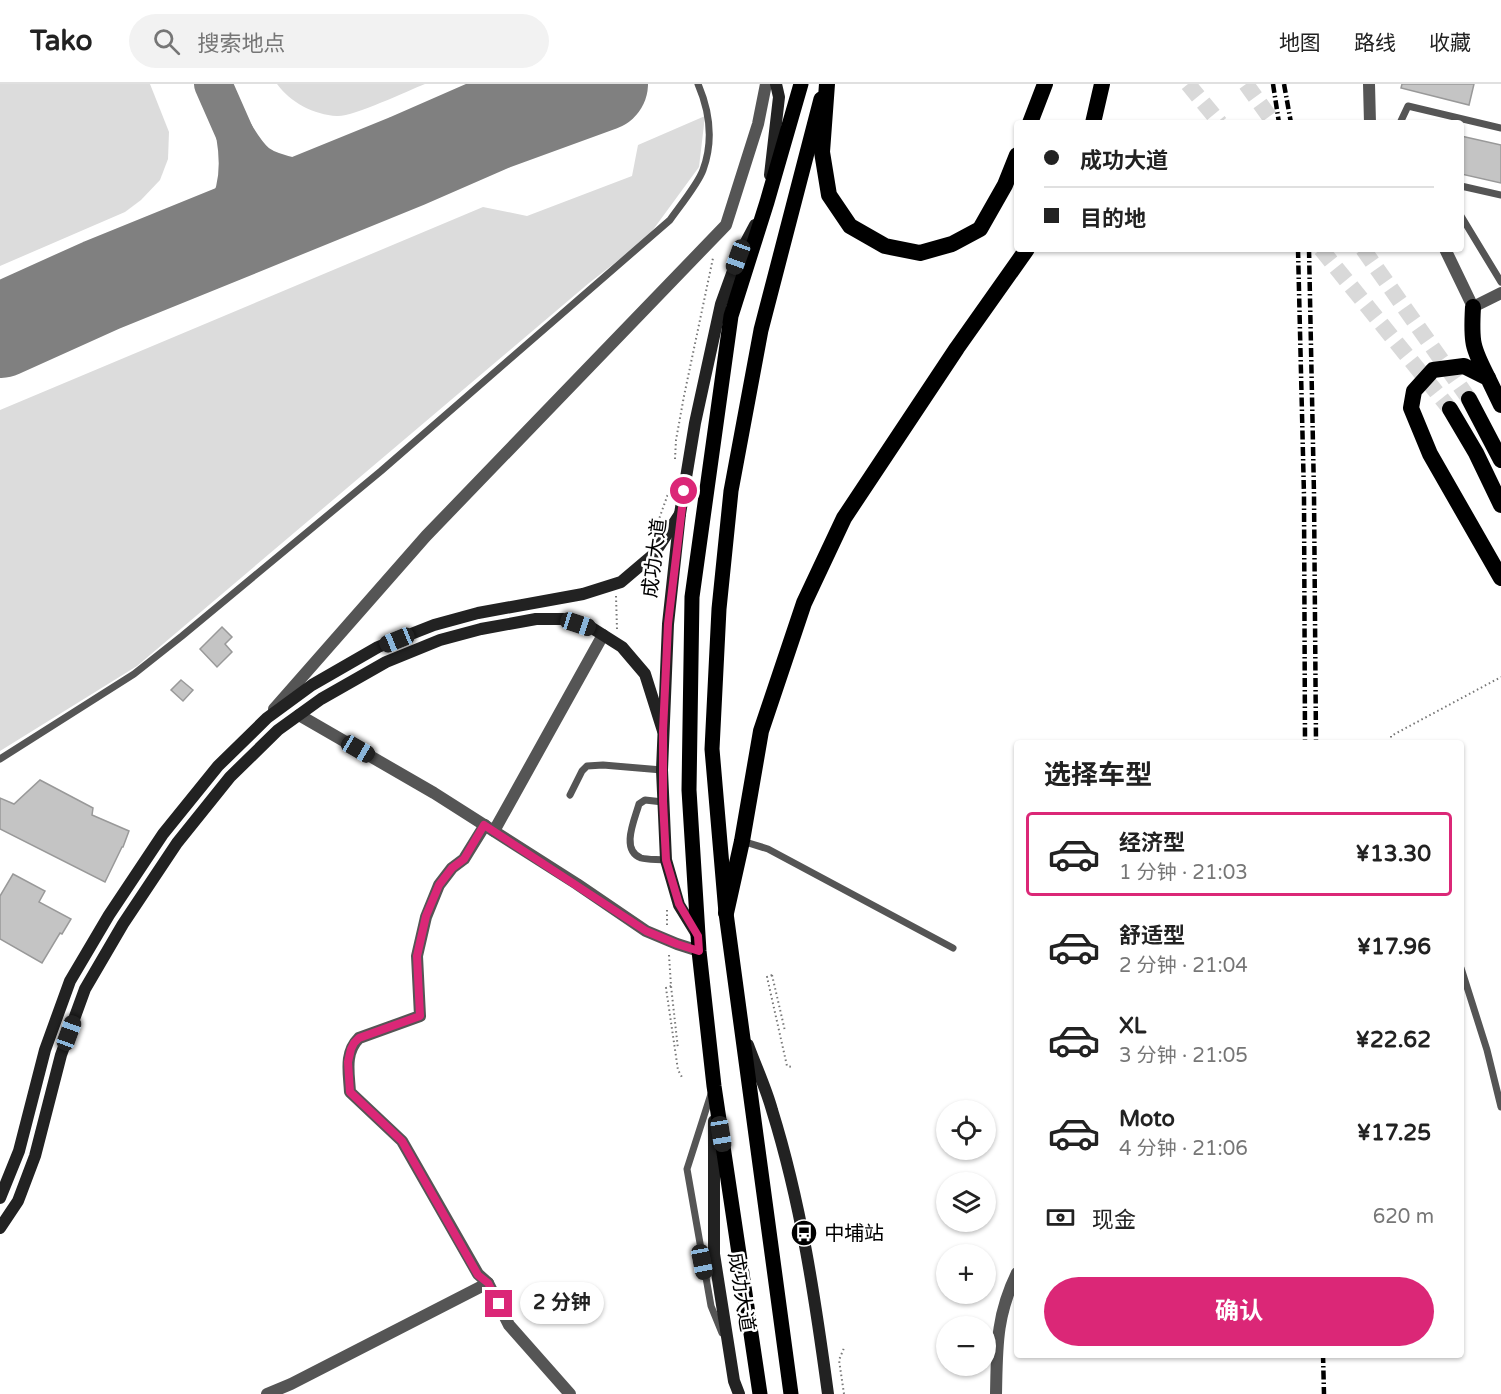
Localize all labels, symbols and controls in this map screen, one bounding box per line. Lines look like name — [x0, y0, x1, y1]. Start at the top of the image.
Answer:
search box — [129, 14, 549, 68]
text: Tako — [30, 24, 93, 58]
icon: search — [150, 25, 183, 58]
text: 搜索地点 — [198, 31, 286, 57]
text: 地图 — [1279, 31, 1321, 56]
text: 路线 — [1354, 31, 1396, 56]
text: 收藏 — [1429, 31, 1471, 56]
text: 成功大道 — [1080, 148, 1168, 174]
text: 目的地 — [1080, 206, 1146, 232]
car — [723, 237, 753, 277]
route start — [670, 477, 697, 504]
street label: 成功大道 — [638, 517, 672, 599]
car — [558, 610, 598, 638]
car — [377, 625, 417, 655]
car — [338, 732, 378, 766]
text: 选择车型 — [1044, 759, 1152, 792]
icon: car — [1047, 827, 1101, 881]
text: 经济型 — [1119, 830, 1185, 856]
text: ¥13.30 — [1356, 841, 1431, 867]
text: 1 分钟 · 21:03 — [1119, 861, 1248, 885]
icon: car — [1047, 920, 1101, 974]
text: 舒适型 — [1119, 923, 1185, 949]
text: ¥17.96 — [1357, 934, 1431, 960]
text: 2 分钟 · 21:04 — [1119, 954, 1248, 978]
car — [54, 1013, 84, 1053]
icon: car — [1047, 1013, 1101, 1067]
text: XL — [1119, 1013, 1146, 1039]
text: ¥22.62 — [1356, 1027, 1431, 1053]
text: 3 分钟 · 21:05 — [1119, 1044, 1248, 1068]
map controls — [936, 1100, 996, 1376]
button: locate — [936, 1100, 996, 1160]
icon: car — [1047, 1106, 1101, 1160]
text: Moto — [1119, 1106, 1175, 1132]
car — [709, 1115, 733, 1153]
text: ¥17.25 — [1357, 1120, 1431, 1146]
text: 4 分钟 · 21:06 — [1119, 1137, 1248, 1161]
button: layers — [936, 1172, 996, 1232]
icon: cash — [1044, 1201, 1077, 1234]
text: 620 m — [1373, 1205, 1434, 1229]
text: 现金 — [1092, 1207, 1136, 1233]
bus stop icon: 中埔站 — [789, 1218, 819, 1248]
place label: 中埔站 — [824, 1222, 884, 1246]
car — [690, 1243, 714, 1281]
button: + — [936, 1244, 996, 1304]
street label: 成功大道 — [723, 1251, 759, 1334]
button: 确认 — [1044, 1277, 1434, 1346]
callout: 2 分钟 — [520, 1283, 604, 1325]
route end — [485, 1290, 512, 1317]
text: 2 分钟 — [533, 1291, 591, 1315]
button: − — [936, 1316, 996, 1376]

